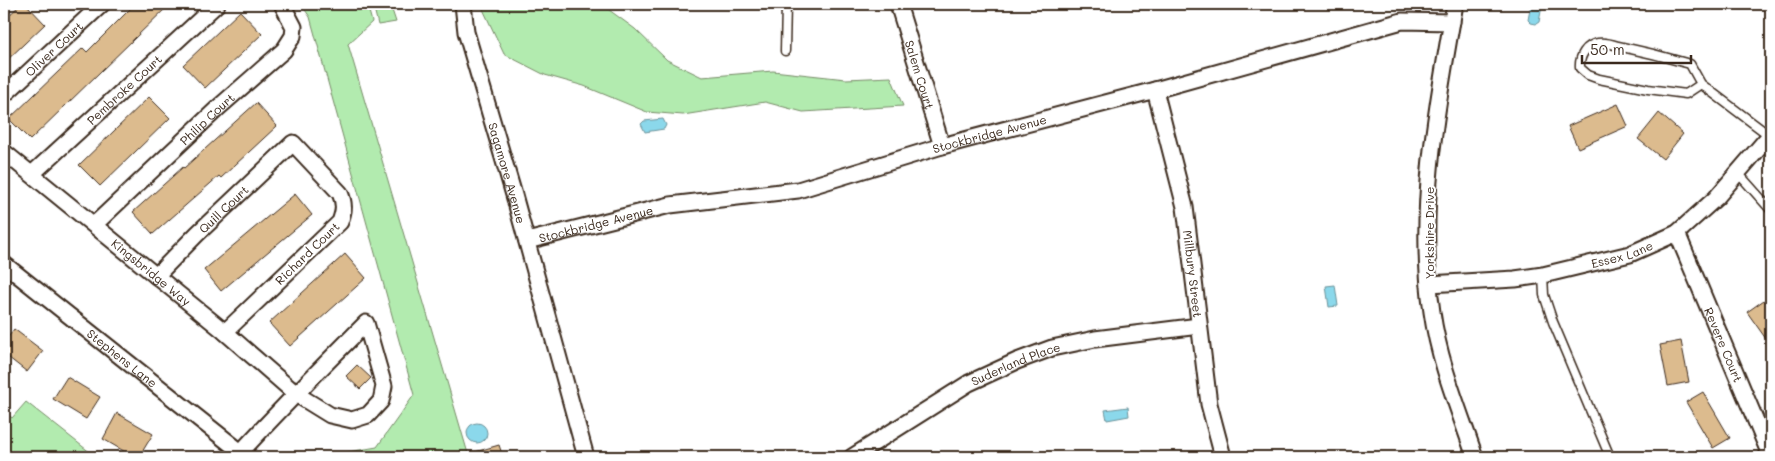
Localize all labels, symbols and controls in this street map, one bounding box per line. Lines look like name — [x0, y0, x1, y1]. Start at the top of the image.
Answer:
street label: Oliver Court — [21, 18, 86, 80]
scale bar — [1582, 32, 1691, 64]
street label: Salem Court — [902, 38, 938, 111]
text: 50 m — [1590, 39, 1625, 59]
street label: Pembroke Court — [83, 51, 165, 128]
street label: Philip Court — [176, 89, 238, 148]
street label: Stockbridge Avenue — [930, 111, 1048, 156]
street label: Sagamore Avenue — [485, 121, 529, 225]
street label: Quill Court — [195, 182, 252, 237]
street label: Yorkshire Drive — [1421, 187, 1437, 279]
street label: Stockbridge Avenue — [537, 202, 655, 246]
street label: Richard Court — [271, 218, 343, 288]
street label: Millbury Street — [1180, 229, 1206, 318]
street label: Kingsbridge Way — [108, 235, 194, 309]
street label: Essex Lane — [1589, 237, 1655, 271]
street label: Revere Court — [1701, 305, 1747, 384]
street label: Stephens Lane — [84, 325, 161, 391]
street label: Suderland Place — [968, 339, 1062, 389]

